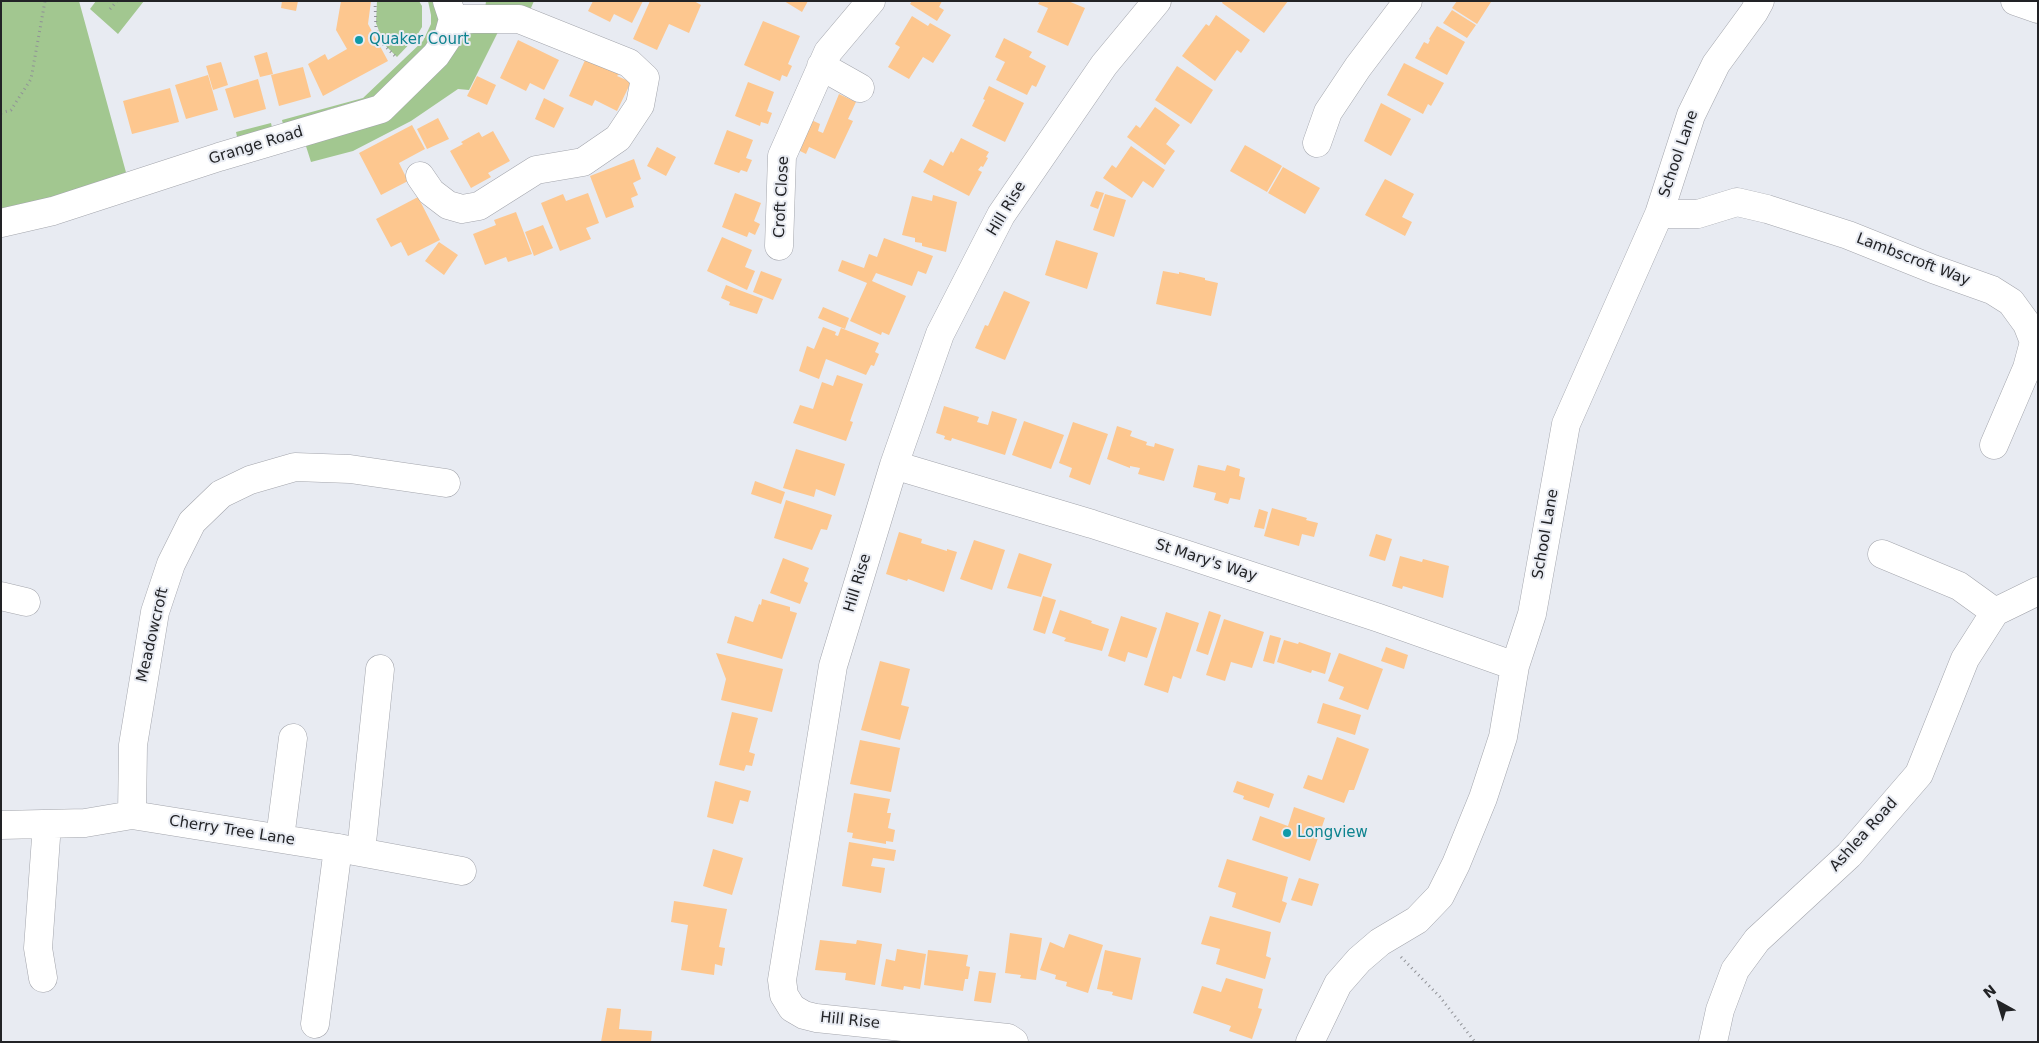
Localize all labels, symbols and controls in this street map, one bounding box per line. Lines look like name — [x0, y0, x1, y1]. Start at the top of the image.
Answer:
place label: Quaker Court — [369, 31, 469, 49]
marker: Quaker Court — [353, 34, 365, 46]
street label: School Lane — [1656, 108, 1702, 200]
street label: Grange Road — [207, 123, 305, 169]
street label: Croft Close — [771, 156, 793, 238]
street label: Hill Rise — [984, 179, 1030, 239]
street label: Lambscroft Way — [1854, 230, 1972, 290]
street label: School Lane — [1529, 488, 1563, 580]
street label: St Mary's Way — [1153, 536, 1259, 586]
street label: Hill Rise — [841, 552, 875, 614]
street label: Meadowcroft — [133, 586, 173, 684]
street label: Ashlea Road — [1826, 795, 1902, 875]
street label: Cherry Tree Lane — [168, 812, 296, 850]
place label: Longview — [1297, 824, 1368, 842]
marker: Longview — [1281, 827, 1293, 839]
north arrow — [1974, 978, 2024, 1028]
text: N — [1980, 981, 1999, 1001]
street label: Hill Rise — [819, 1009, 881, 1033]

